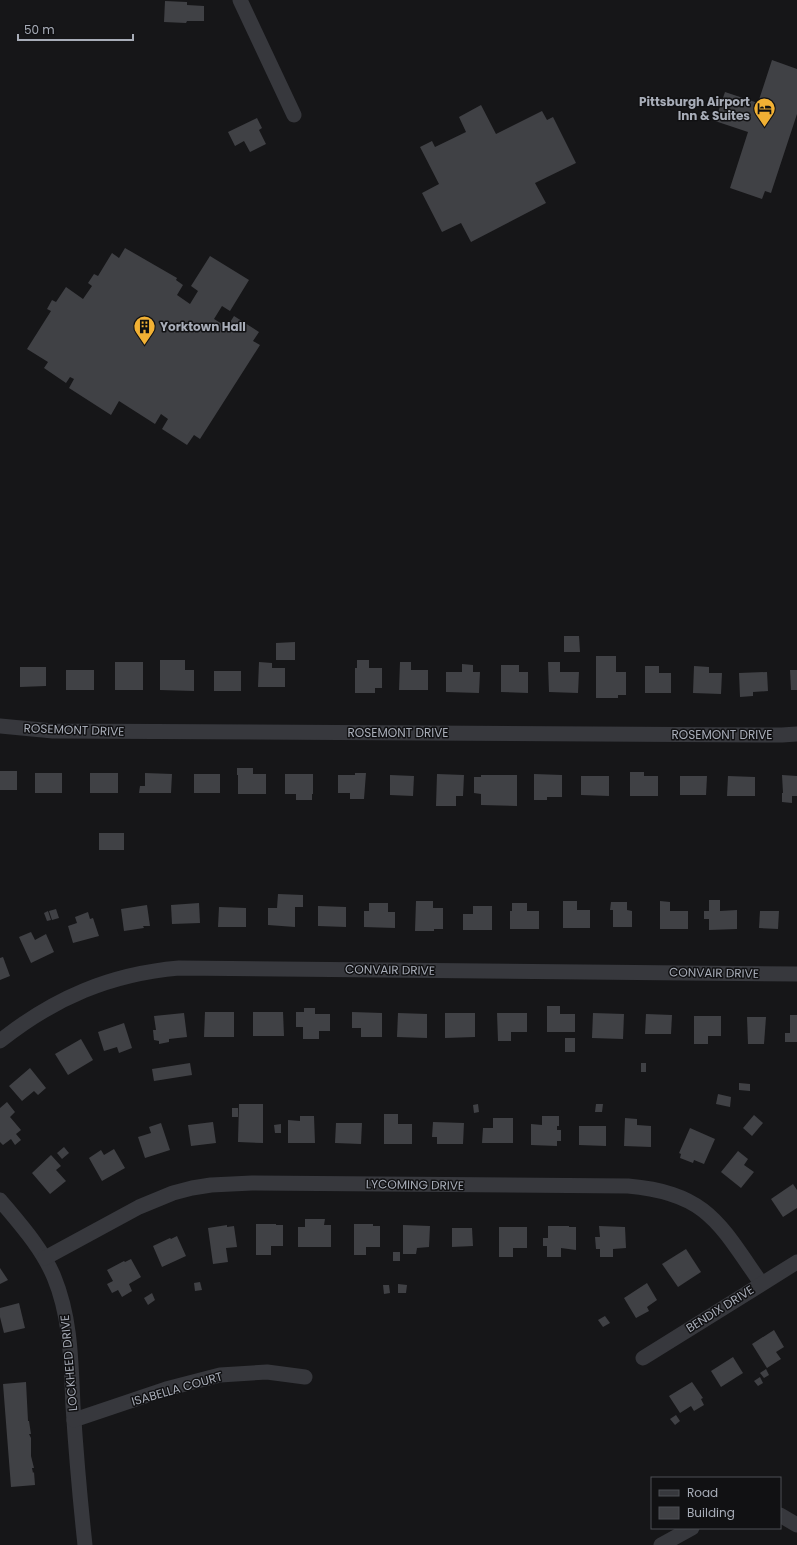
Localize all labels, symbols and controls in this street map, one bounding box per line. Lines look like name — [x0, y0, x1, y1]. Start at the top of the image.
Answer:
scale bar — [18, 16, 133, 42]
text: 50 m — [24, 21, 55, 38]
place label: Pittsburgh Airport Inn & Suites — [639, 93, 750, 124]
hotel icon: Pittsburgh Airport Inn & Suites — [752, 96, 778, 129]
building icon: Yorktown Hall — [131, 314, 157, 347]
place label: Yorktown Hall — [160, 318, 246, 335]
street label: ROSEMONT DRIVE — [23, 719, 125, 740]
street label: ROSEMONT DRIVE — [348, 724, 448, 741]
street label: ROSEMONT DRIVE — [672, 726, 772, 743]
street label: CONVAIR DRIVE — [345, 960, 435, 979]
street label: CONVAIR DRIVE — [669, 963, 759, 982]
street label: LYCOMING DRIVE — [366, 1175, 464, 1194]
street label: BENDIX DRIVE — [683, 1281, 757, 1336]
street label: LOCKHEED DRIVE — [56, 1314, 81, 1412]
street label: ISABELLA COURT — [129, 1367, 225, 1410]
legend — [651, 1477, 781, 1529]
text: Road — [687, 1484, 718, 1501]
text: Building — [687, 1504, 735, 1521]

